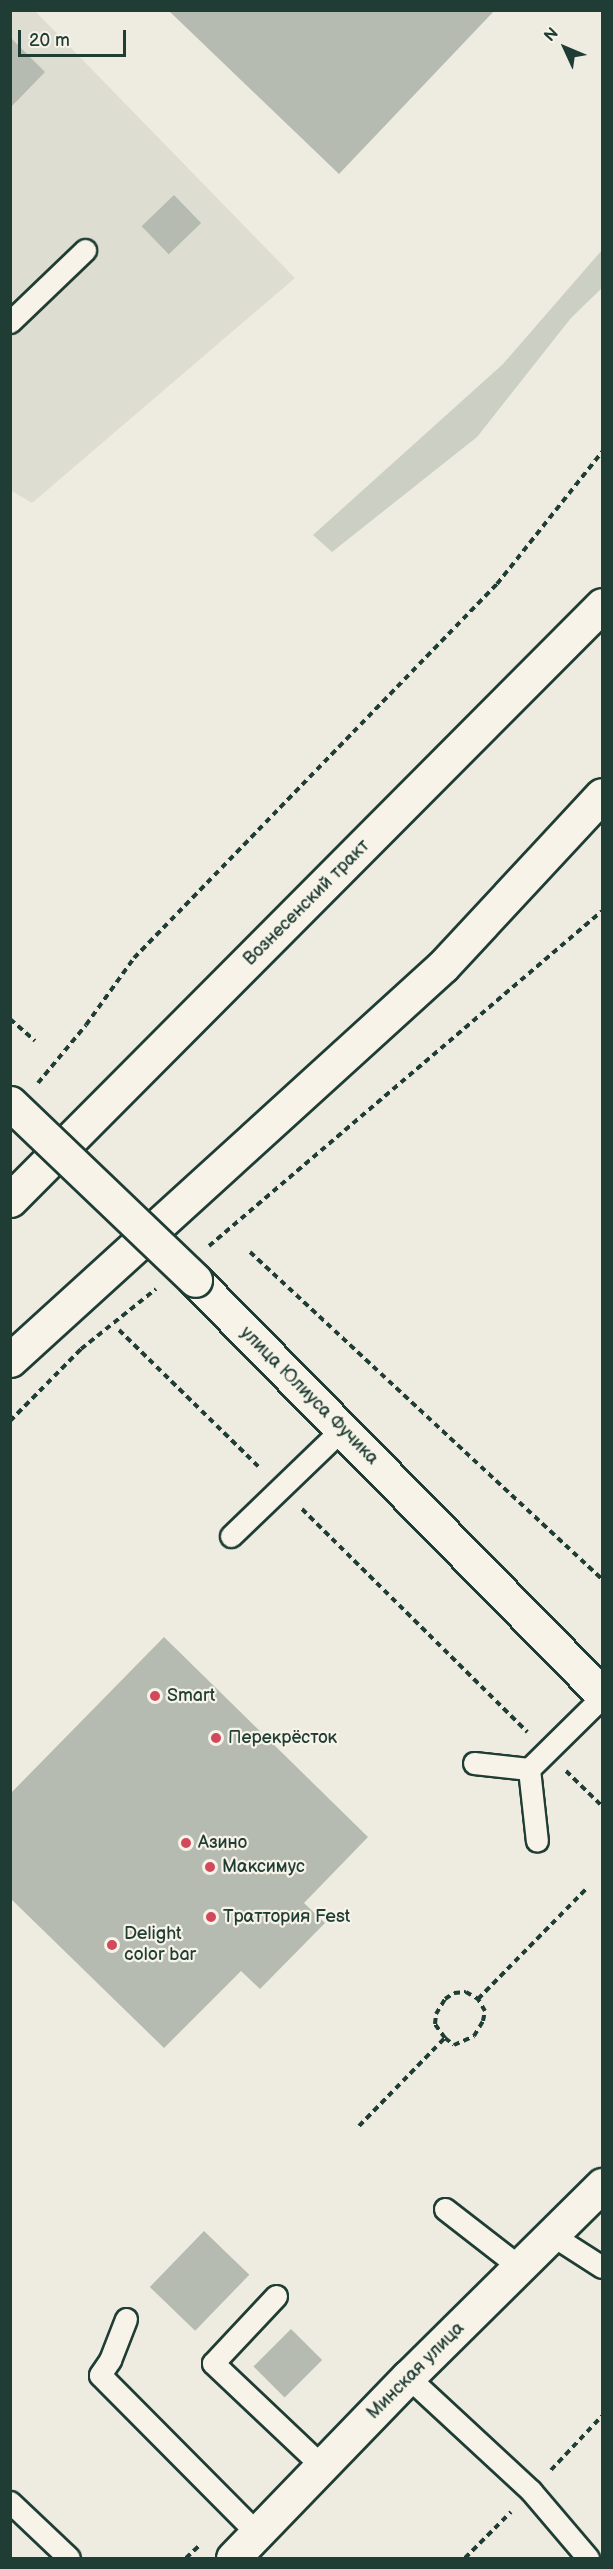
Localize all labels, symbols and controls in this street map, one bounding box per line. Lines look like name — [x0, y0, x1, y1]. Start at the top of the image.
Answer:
scale bar — [21, 18, 129, 56]
north arrow — [535, 18, 595, 78]
text: N — [541, 24, 563, 46]
text: 20 m — [29, 30, 70, 51]
street label: Вознесенский тракт — [240, 836, 374, 970]
street label: улица Юлиуса Фучика — [235, 1322, 383, 1470]
place label: Smart — [167, 1685, 215, 1707]
marker: Smart — [148, 1689, 162, 1703]
place label: Перекрёсток — [228, 1727, 337, 1749]
marker: Перекрёсток — [209, 1731, 223, 1745]
place label: Азино — [198, 1832, 247, 1854]
marker: Азино — [179, 1836, 193, 1850]
place label: Максимус — [222, 1856, 305, 1878]
marker: Максимус — [203, 1860, 217, 1874]
place label: Траттория Fest — [223, 1906, 350, 1928]
marker: Траттория Fest — [204, 1910, 218, 1924]
place label: Delight color bar — [124, 1924, 196, 1966]
marker: Delight color bar — [105, 1938, 119, 1952]
street label: Минская улица — [363, 2318, 469, 2424]

